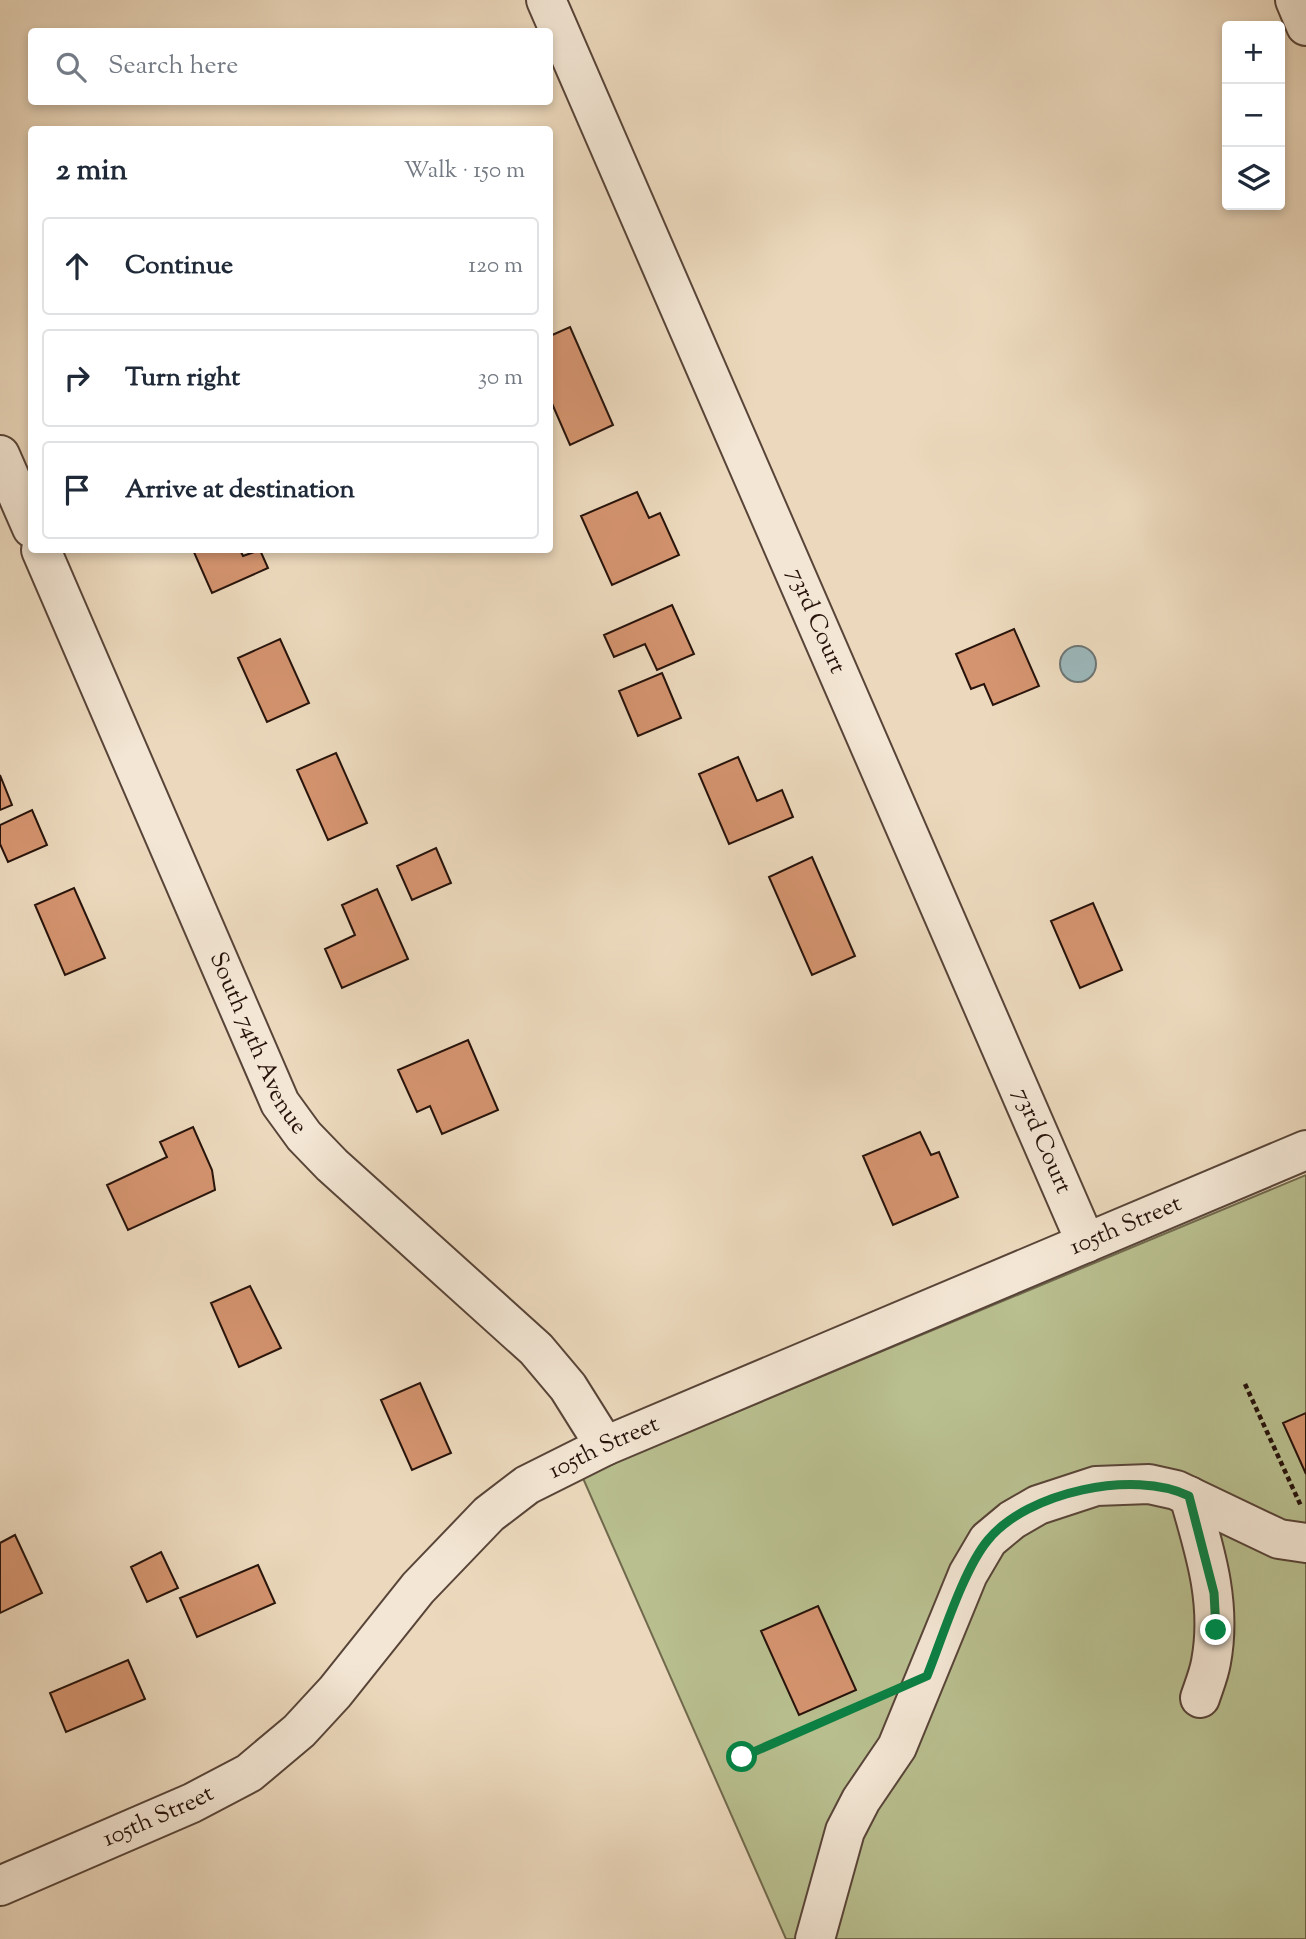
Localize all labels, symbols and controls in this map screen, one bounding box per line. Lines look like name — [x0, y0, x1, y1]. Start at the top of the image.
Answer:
map controls — [1222, 21, 1285, 210]
button: + — [1222, 21, 1285, 84]
search box — [28, 28, 553, 105]
icon: search — [52, 48, 90, 86]
text: Search here — [108, 48, 238, 85]
button: − — [1222, 84, 1285, 147]
button: layers — [1222, 147, 1285, 210]
text: 2 min — [56, 150, 128, 193]
text: Walk · 150 m — [404, 155, 525, 188]
icon: ahead — [58, 247, 96, 285]
text: Continue — [125, 248, 233, 285]
text: 120 m — [468, 250, 523, 283]
icon: right — [58, 359, 96, 397]
text: Turn right — [125, 360, 240, 397]
text: 30 m — [478, 362, 523, 395]
icon: arrive — [58, 471, 96, 509]
text: Arrive at destination — [125, 472, 355, 509]
street label: 73rd Court — [778, 563, 854, 679]
street label: South 74th Avenue — [200, 947, 315, 1142]
street label: 73rd Court — [1004, 1083, 1080, 1199]
street label: 105th Street — [1065, 1187, 1187, 1265]
street label: 105th Street — [543, 1408, 665, 1488]
route end — [1200, 1614, 1231, 1645]
route start — [726, 1741, 757, 1772]
street label: 105th Street — [98, 1777, 220, 1856]

